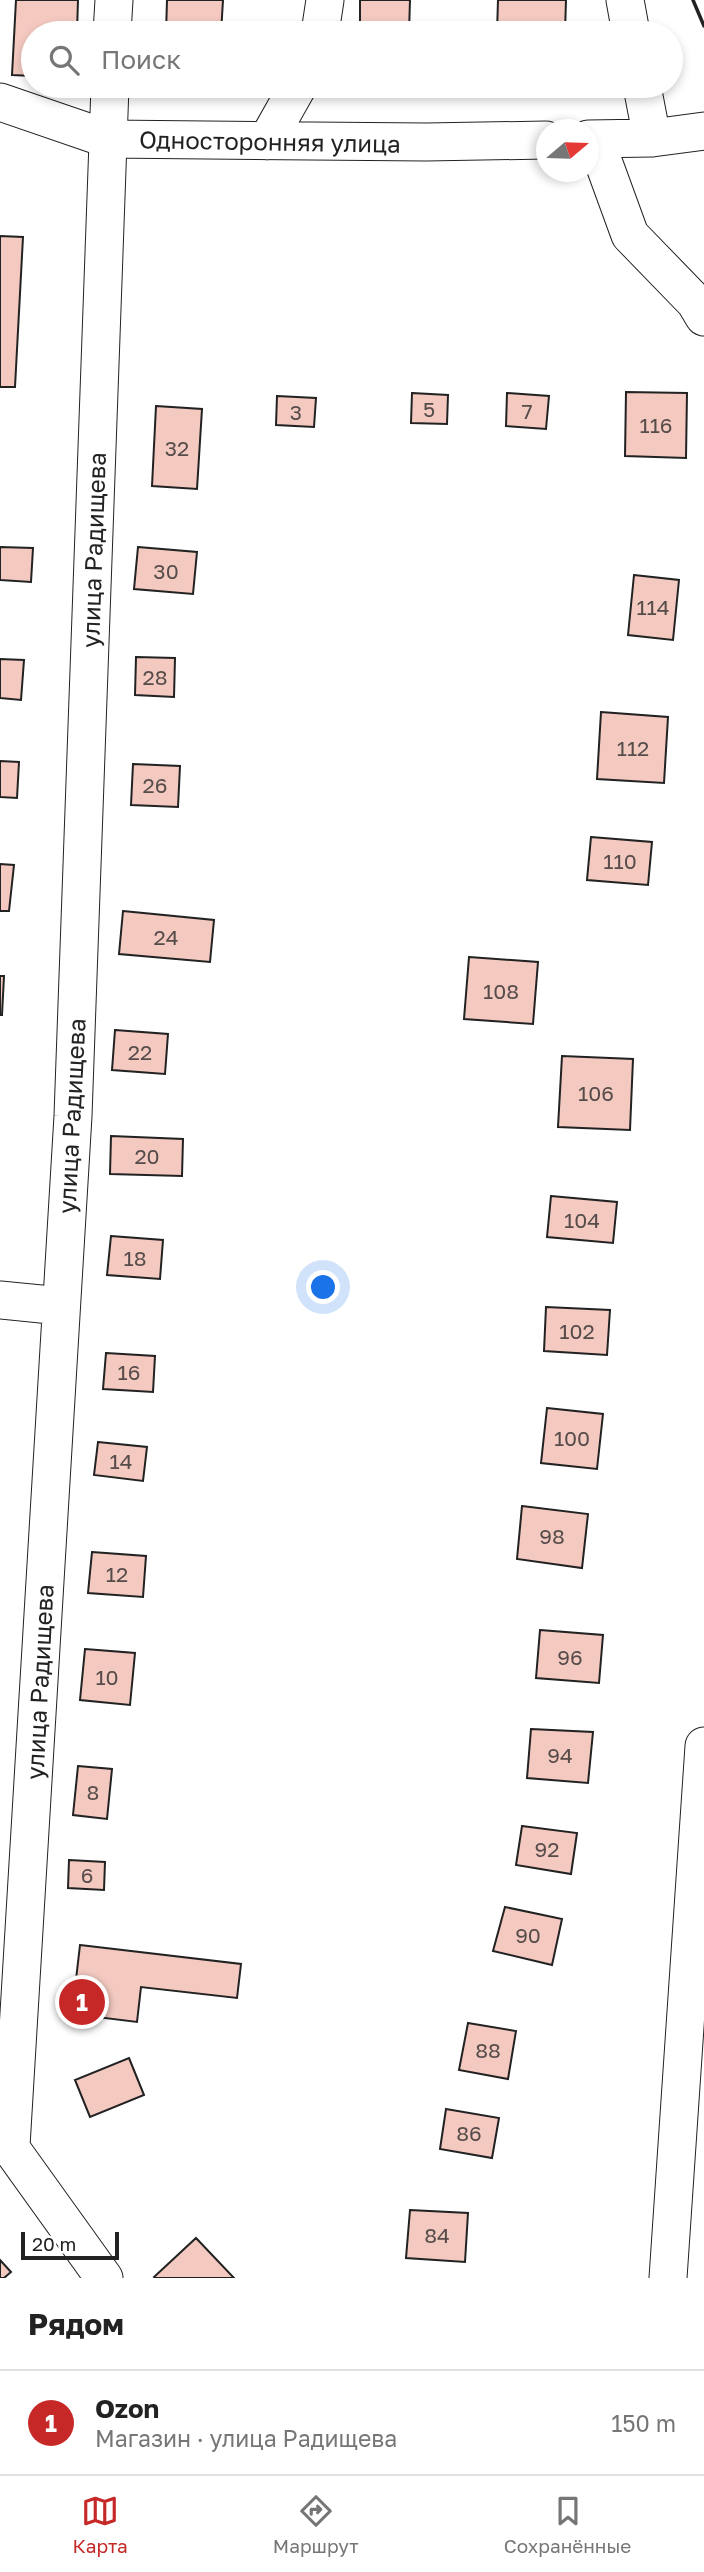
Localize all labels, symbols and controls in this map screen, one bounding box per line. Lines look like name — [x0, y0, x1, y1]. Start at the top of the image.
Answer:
search box — [21, 21, 683, 98]
icon: search — [45, 41, 83, 79]
text: Поиск — [101, 44, 181, 75]
north arrow — [536, 119, 599, 182]
street label: Односторонняя улица — [139, 124, 401, 158]
house number: 5 — [423, 396, 435, 422]
house number: 7 — [521, 398, 533, 424]
house number: 3 — [290, 399, 302, 425]
house number: 116 — [639, 412, 673, 438]
house number: 32 — [165, 435, 189, 461]
street label: улица Радищева — [75, 452, 111, 648]
house number: 30 — [153, 558, 179, 584]
house number: 114 — [636, 594, 670, 620]
house number: 28 — [143, 664, 168, 690]
house number: 112 — [617, 735, 649, 761]
house number: 26 — [143, 772, 167, 798]
house number: 110 — [603, 848, 637, 874]
house number: 24 — [154, 924, 179, 950]
house number: 108 — [483, 978, 519, 1004]
street label: улица Радищева — [51, 1017, 91, 1215]
house number: 22 — [128, 1039, 152, 1065]
house number: 106 — [578, 1080, 614, 1106]
house number: 20 — [134, 1143, 160, 1169]
house number: 104 — [564, 1207, 600, 1233]
house number: 18 — [124, 1245, 147, 1271]
your location — [306, 1270, 340, 1304]
house number: 102 — [559, 1318, 595, 1344]
house number: 16 — [118, 1359, 140, 1385]
house number: 100 — [554, 1425, 590, 1451]
house number: 14 — [110, 1448, 133, 1474]
house number: 98 — [539, 1523, 565, 1549]
house number: 12 — [106, 1561, 128, 1587]
street label: улица Радищева — [19, 1583, 59, 1781]
house number: 96 — [557, 1644, 583, 1670]
house number: 10 — [95, 1664, 119, 1690]
house number: 94 — [547, 1742, 573, 1768]
house number: 8 — [87, 1779, 99, 1805]
house number: 92 — [535, 1836, 559, 1862]
house number: 6 — [81, 1862, 93, 1888]
house number: 90 — [515, 1922, 541, 1948]
pin: 1 — [59, 1976, 105, 2028]
house number: 88 — [475, 2037, 501, 2063]
house number: 86 — [456, 2120, 482, 2146]
house number: 84 — [424, 2222, 450, 2248]
scale bar — [21, 2229, 119, 2261]
text: 20 m — [32, 2232, 76, 2255]
text: Рядом — [28, 2306, 124, 2342]
text: Ozon — [95, 2393, 159, 2424]
text: 1 — [45, 2409, 57, 2437]
text: 150 m — [611, 2409, 676, 2437]
text: Магазин · улица Радищева — [95, 2424, 397, 2452]
tab: Карта — [73, 2492, 128, 2557]
tab: Маршрут — [273, 2492, 359, 2557]
tab: Сохранённые — [504, 2492, 631, 2557]

